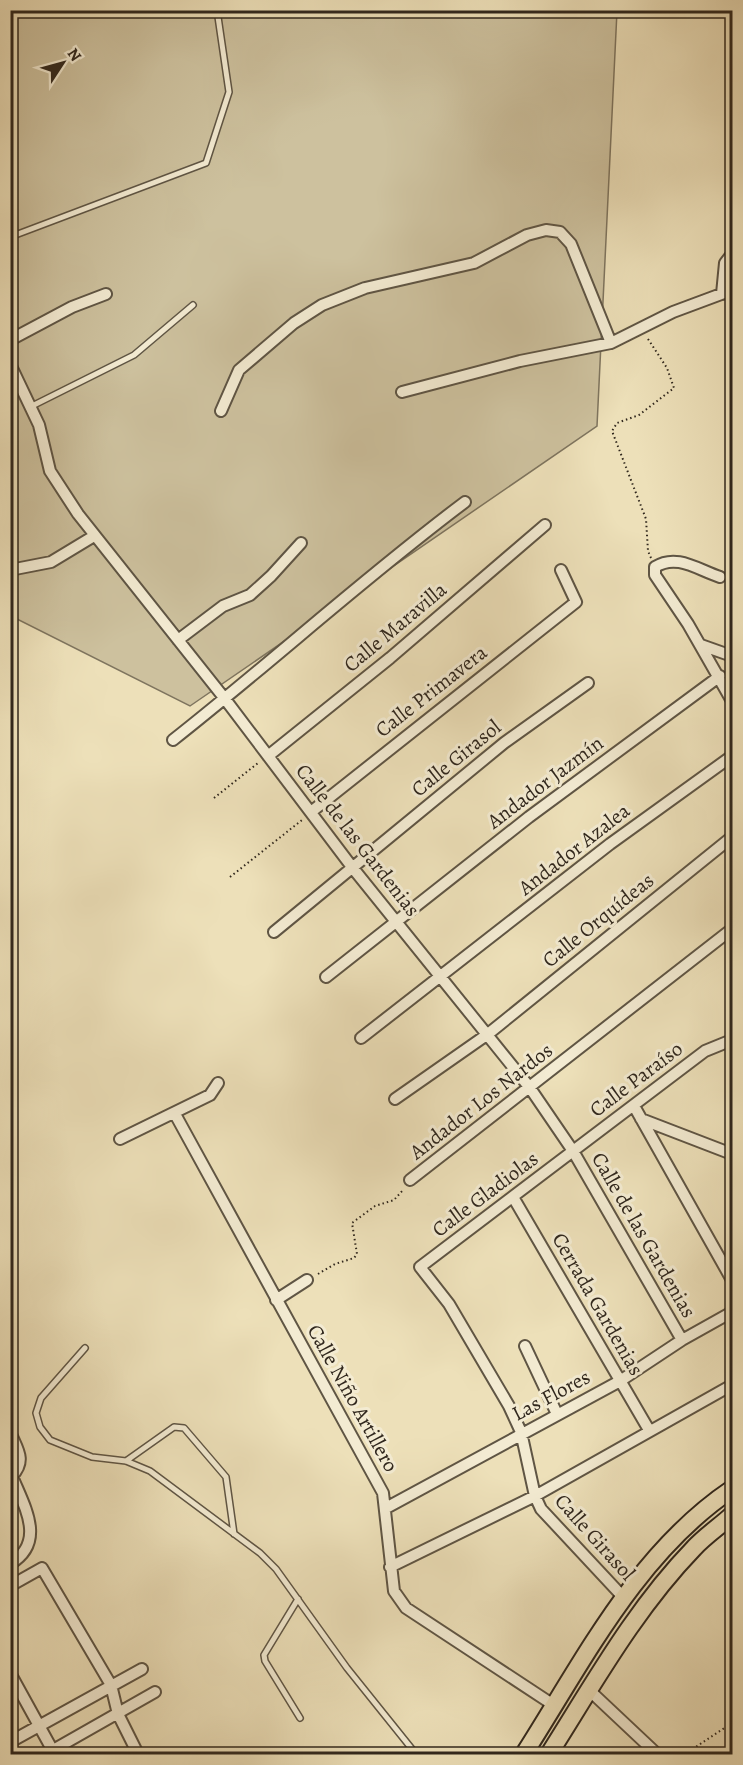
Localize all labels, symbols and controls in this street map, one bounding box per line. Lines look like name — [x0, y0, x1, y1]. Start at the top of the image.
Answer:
north arrow — [33, 33, 93, 93]
text: N — [62, 44, 87, 66]
street label: Calle Maravilla — [337, 575, 453, 678]
street label: Calle Primavera — [369, 638, 493, 744]
street label: Calle Girasol — [405, 713, 507, 803]
street label: Andador Jazmín — [480, 729, 609, 836]
street label: Calle de las Gardenias — [289, 758, 427, 922]
street label: Andador Azalea — [512, 796, 636, 902]
street label: Calle Orquídeas — [536, 866, 660, 974]
street label: Calle Paraíso — [584, 1035, 688, 1123]
street label: Andador Los Nardos — [403, 1036, 558, 1166]
street label: Calle Gladiolas — [426, 1145, 544, 1243]
street label: Calle de las Gardenias — [585, 1147, 703, 1323]
street label: Cerrada Gardenias — [546, 1227, 650, 1381]
street label: Calle Niño Artillero — [301, 1319, 405, 1477]
street label: Las Flores — [507, 1363, 595, 1427]
street label: Calle Girasol — [548, 1488, 642, 1586]

